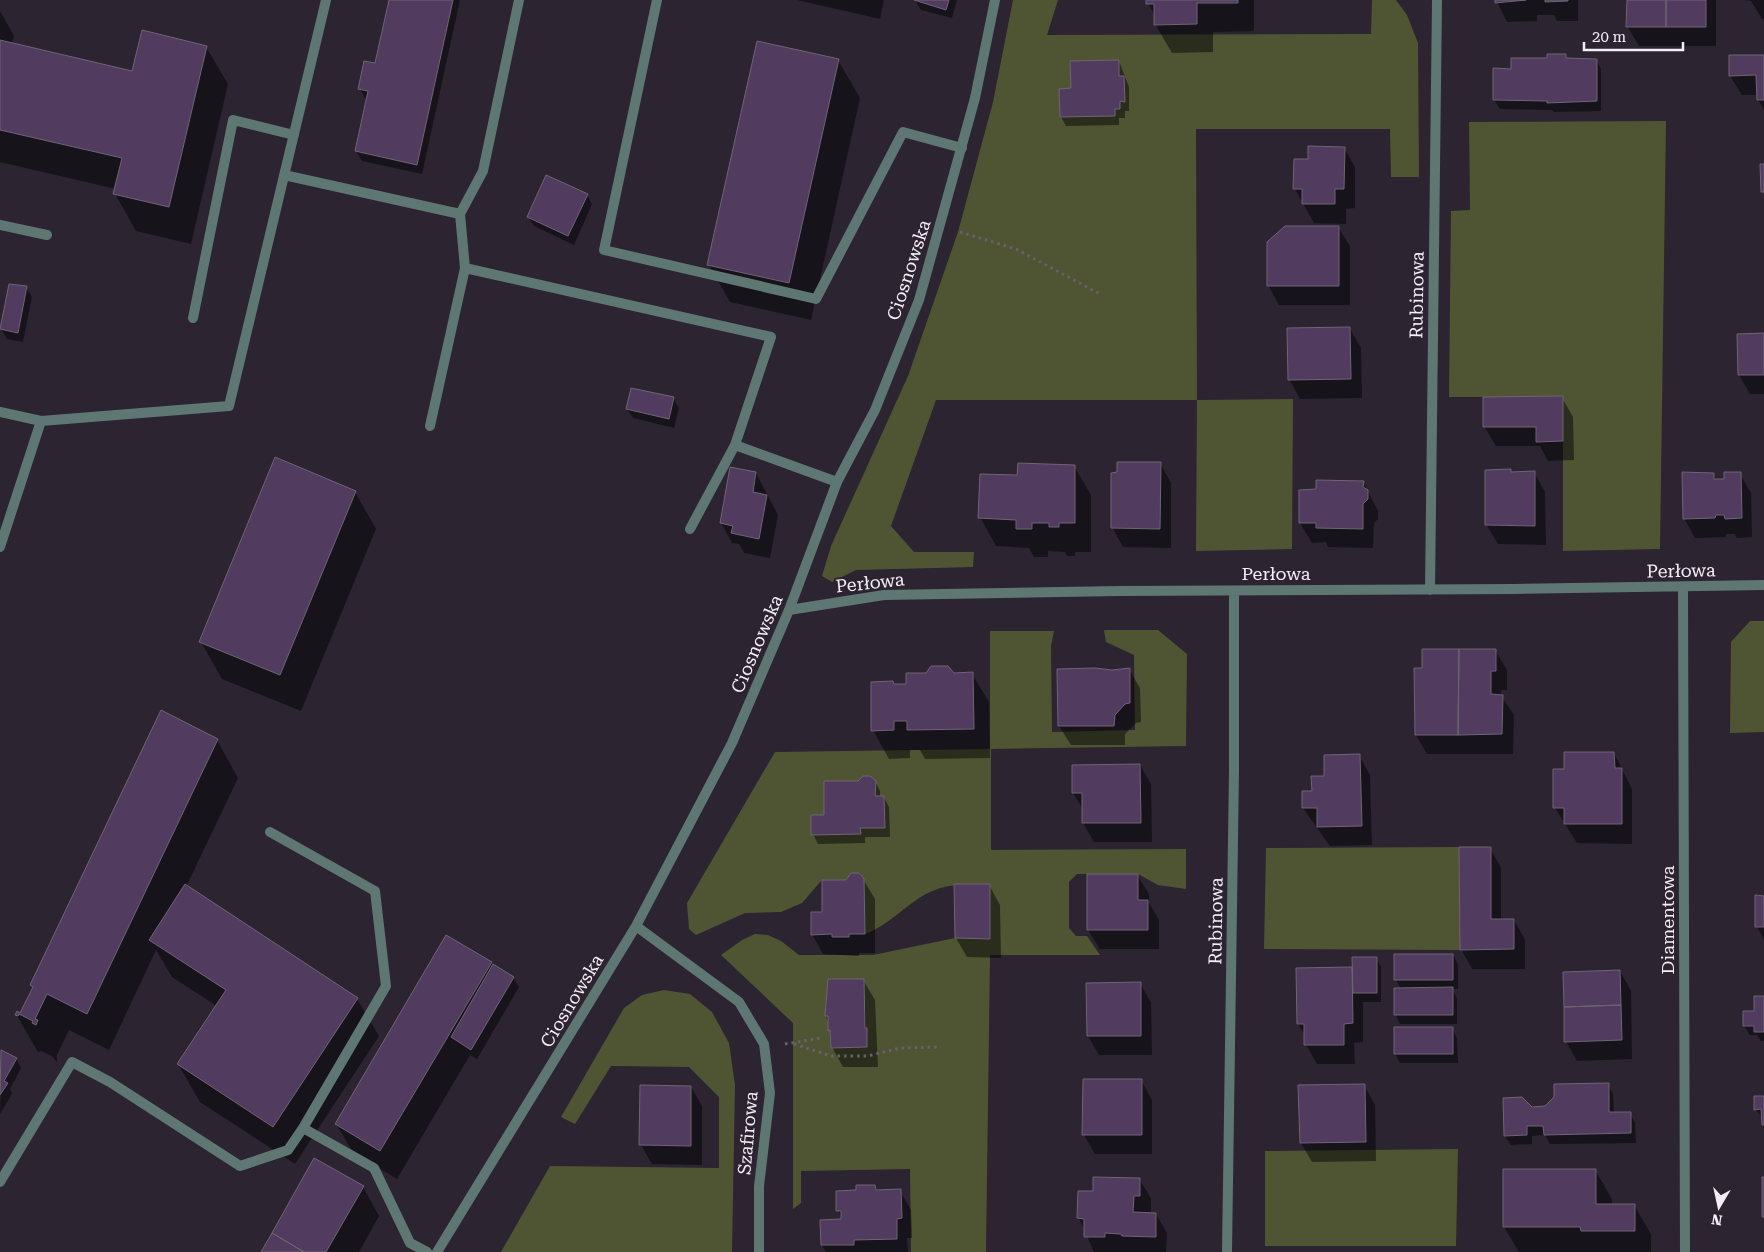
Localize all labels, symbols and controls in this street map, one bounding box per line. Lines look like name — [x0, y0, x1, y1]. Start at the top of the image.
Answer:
scale bar — [1584, 20, 1683, 52]
text: 20 m — [1592, 28, 1627, 46]
street label: Ciosnowska — [882, 217, 935, 323]
street label: Rubinowa — [1405, 251, 1428, 339]
street label: Perłowa — [1646, 559, 1716, 582]
street label: Perłowa — [1241, 563, 1311, 584]
street label: Perłowa — [834, 568, 906, 597]
street label: Ciosnowska — [726, 591, 787, 696]
street label: Diamentowa — [1657, 865, 1678, 974]
street label: Rubinowa — [1204, 877, 1227, 965]
street label: Ciosnowska — [536, 950, 608, 1051]
street label: Szafirowa — [733, 1090, 762, 1176]
north arrow — [1694, 1182, 1744, 1232]
text: N — [1710, 1211, 1724, 1229]

